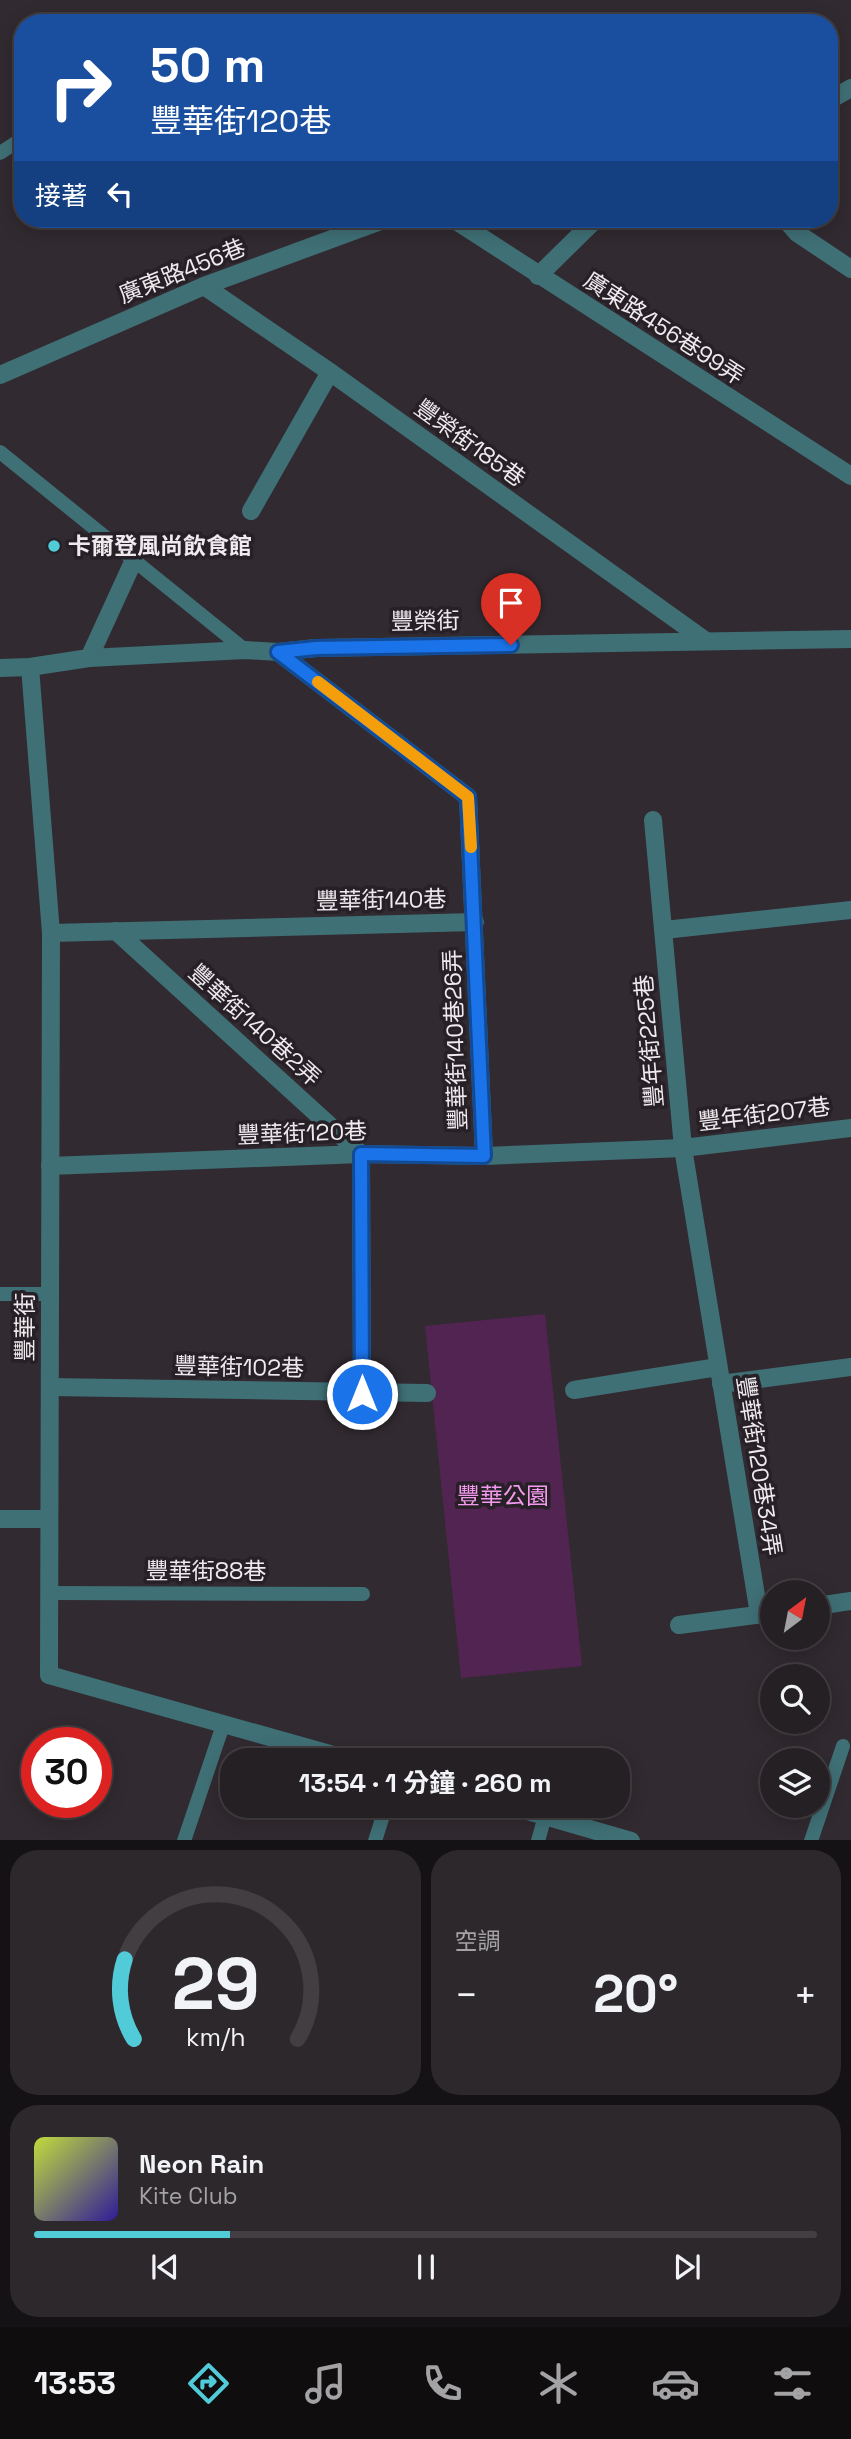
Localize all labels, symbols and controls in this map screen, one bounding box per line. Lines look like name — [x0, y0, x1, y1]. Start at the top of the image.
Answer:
text: 50 m — [150, 34, 265, 96]
icon: right — [35, 42, 126, 133]
text: 豐華街120巷 — [150, 101, 331, 141]
icon: left — [101, 175, 139, 213]
text: 接著 — [35, 179, 87, 213]
street label: 廣東路456巷 — [114, 232, 250, 310]
street label: 廣東路456巷99弄 — [578, 265, 750, 391]
street label: 豐榮街185巷 — [409, 393, 531, 493]
place label: 卡爾登風尚飲食館 — [68, 531, 252, 561]
marker: 卡爾登風尚飲食館 — [46, 538, 62, 554]
pin — [481, 573, 541, 645]
icon: arrive — [492, 584, 530, 622]
street label: 豐榮街 — [390, 605, 460, 637]
street label: 豐華街140巷 — [315, 884, 447, 916]
street label: 豐華街140巷26弄 — [437, 949, 473, 1131]
street label: 豐華街140巷2弄 — [183, 958, 327, 1092]
street label: 豐年街225巷 — [628, 973, 670, 1109]
street label: 豐年街207巷 — [696, 1091, 832, 1137]
street label: 豐華街120巷 — [236, 1116, 368, 1150]
street label: 豐華街 — [10, 1293, 40, 1362]
street label: 豐華街102巷 — [174, 1351, 304, 1383]
position arrow — [325, 1357, 399, 1431]
street label: 豐華街120巷34弄 — [730, 1374, 788, 1558]
park label: 豐華公園 — [457, 1481, 549, 1511]
street label: 豐華街88巷 — [146, 1556, 266, 1586]
north arrow — [760, 1580, 830, 1650]
map controls — [760, 1580, 830, 1818]
button: search — [760, 1664, 830, 1734]
speed limit sign: 30 — [21, 1727, 112, 1818]
button: layers — [760, 1748, 830, 1818]
text: 13:54 · 1 分鐘 · 260 m — [299, 1766, 551, 1800]
text: 空調 — [455, 1926, 501, 1956]
text: 29 — [171, 1937, 259, 2030]
text: 20° — [593, 1961, 678, 2027]
text: − — [455, 1971, 478, 2019]
text: + — [793, 1971, 817, 2019]
text: km/h — [185, 2020, 245, 2052]
text: Neon Rain — [139, 2147, 264, 2181]
text: Kite Club — [139, 2181, 238, 2211]
icon: previous — [146, 2248, 184, 2286]
icon: pause — [407, 2248, 445, 2286]
icon: next — [668, 2248, 706, 2286]
icon: directions — [184, 2359, 233, 2408]
icon: music — [301, 2359, 350, 2408]
icon: phone — [418, 2359, 467, 2408]
icon: climate — [534, 2359, 583, 2408]
icon: car — [651, 2359, 700, 2408]
icon: filters — [768, 2359, 817, 2408]
text: 13:53 — [34, 2363, 116, 2403]

